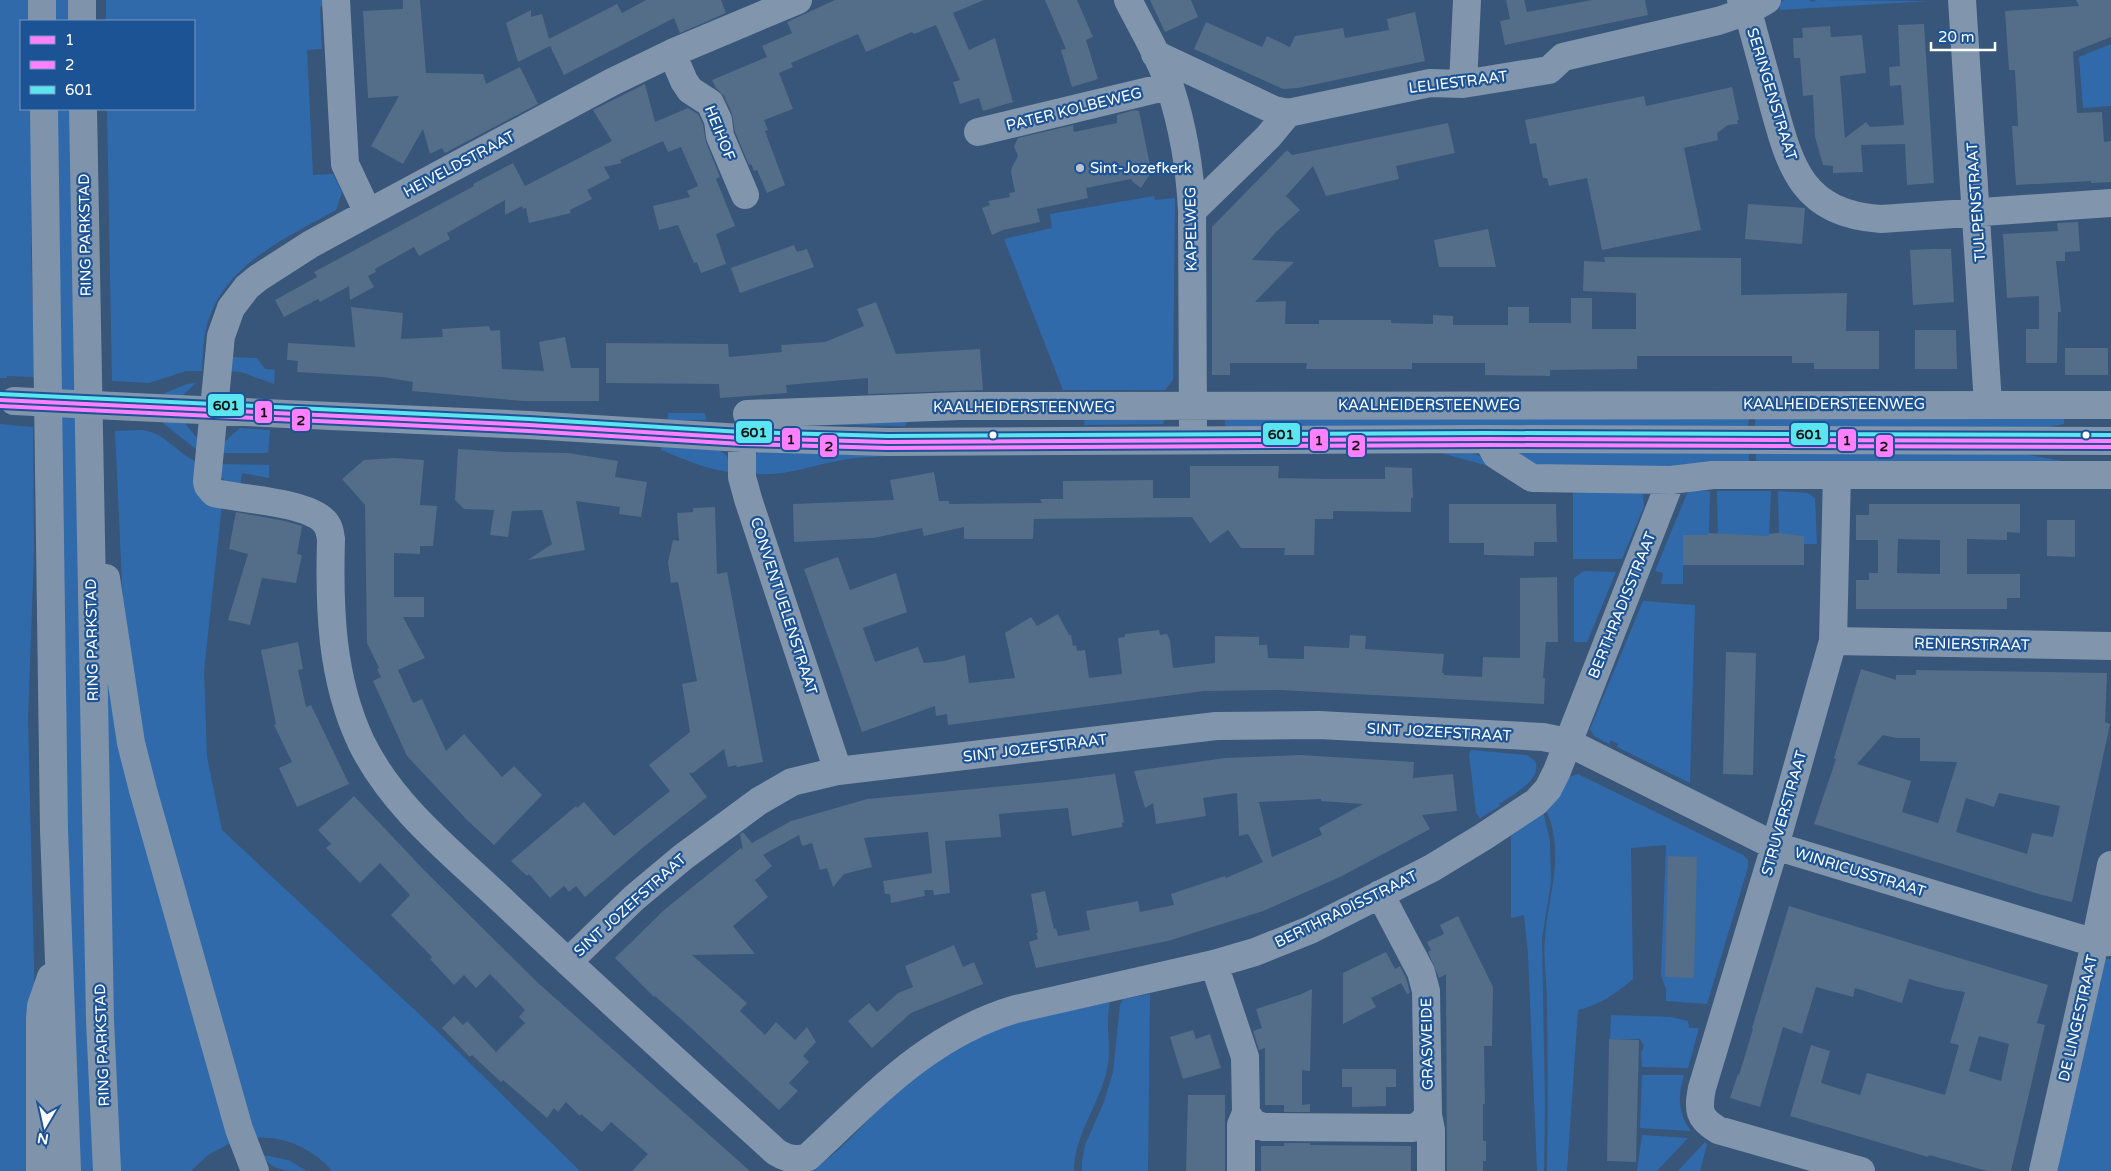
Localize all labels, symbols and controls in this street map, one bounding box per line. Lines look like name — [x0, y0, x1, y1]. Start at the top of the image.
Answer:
legend — [20, 20, 195, 110]
scale bar — [1931, 20, 1995, 52]
street label: SERINGENSTRAAT — [1743, 26, 1801, 162]
text: 20 m — [1938, 28, 1975, 46]
text: 1 — [65, 31, 74, 49]
text: 2 — [65, 56, 74, 74]
street label: LELIESTRAAT — [1408, 67, 1508, 97]
text: 601 — [65, 81, 93, 99]
street label: PATER KOLBEWEG — [1004, 83, 1144, 135]
street label: HEIHOF — [701, 103, 739, 163]
street label: HEIVELDSTRAAT — [400, 127, 518, 201]
street label: TULPENSTRAAT — [1963, 142, 1989, 262]
place label: Sint-Jozefkerk — [1090, 159, 1192, 177]
marker: Sint-Jozefkerk — [1074, 162, 1086, 174]
street label: RING PARKSTAD — [75, 173, 95, 297]
street label: KAPELWEG — [1181, 187, 1201, 271]
line badge: 601 — [207, 393, 245, 417]
street label: KAALHEIDERSTEENWEG — [1743, 395, 1925, 413]
street label: KAALHEIDERSTEENWEG — [1338, 396, 1520, 414]
text: 601 — [213, 397, 239, 414]
street label: KAALHEIDERSTEENWEG — [933, 398, 1115, 416]
line badge: 1 — [254, 400, 273, 424]
text: 1 — [260, 404, 268, 421]
line badge: 2 — [291, 408, 311, 432]
text: 2 — [297, 412, 306, 429]
line badge: 601 — [735, 420, 773, 444]
line badge: 601 — [1262, 422, 1301, 446]
line badge: 601 — [1790, 422, 1829, 446]
text: 601 — [741, 424, 767, 441]
text: 601 — [1268, 426, 1294, 443]
text: 601 — [1796, 426, 1822, 443]
line badge: 1 — [781, 427, 801, 451]
line badge: 1 — [1309, 428, 1329, 452]
line badge: 1 — [1837, 428, 1857, 452]
unlabelled marker — [988, 430, 998, 440]
unlabelled marker — [2081, 430, 2091, 440]
text: 1 — [787, 431, 795, 448]
text: 1 — [1315, 432, 1323, 449]
text: 1 — [1843, 432, 1851, 449]
line badge: 2 — [819, 434, 838, 458]
line badge: 2 — [1347, 434, 1366, 458]
line badge: 2 — [1875, 434, 1894, 458]
text: 2 — [1352, 437, 1361, 454]
text: 2 — [825, 438, 834, 455]
text: 2 — [1880, 438, 1889, 455]
street label: CONVENTUELENSTRAAT — [747, 515, 821, 697]
street label: BERTHRADISSTRAAT — [1584, 529, 1660, 681]
street label: RING PARKSTAD — [82, 578, 102, 702]
street label: RENIERSTRAAT — [1914, 634, 2030, 654]
street label: SINT JOZEFSTRAAT — [1366, 719, 1512, 745]
street label: SINT JOZEFSTRAAT — [962, 730, 1108, 766]
street label: STRUVERSTRAAT — [1758, 748, 1810, 878]
street label: WINRICUSSTRAAT — [1792, 843, 1928, 901]
street label: SINT JOZEFSTRAAT — [570, 850, 690, 960]
street label: BERTHRADISSTRAAT — [1272, 867, 1420, 951]
street label: DE LINGESTRAAT — [2055, 953, 2101, 1083]
street label: RING PARKSTAD — [91, 983, 113, 1107]
street label: GRASWEIDE — [1417, 998, 1437, 1090]
north arrow — [20, 1101, 70, 1151]
text: N — [36, 1129, 50, 1148]

